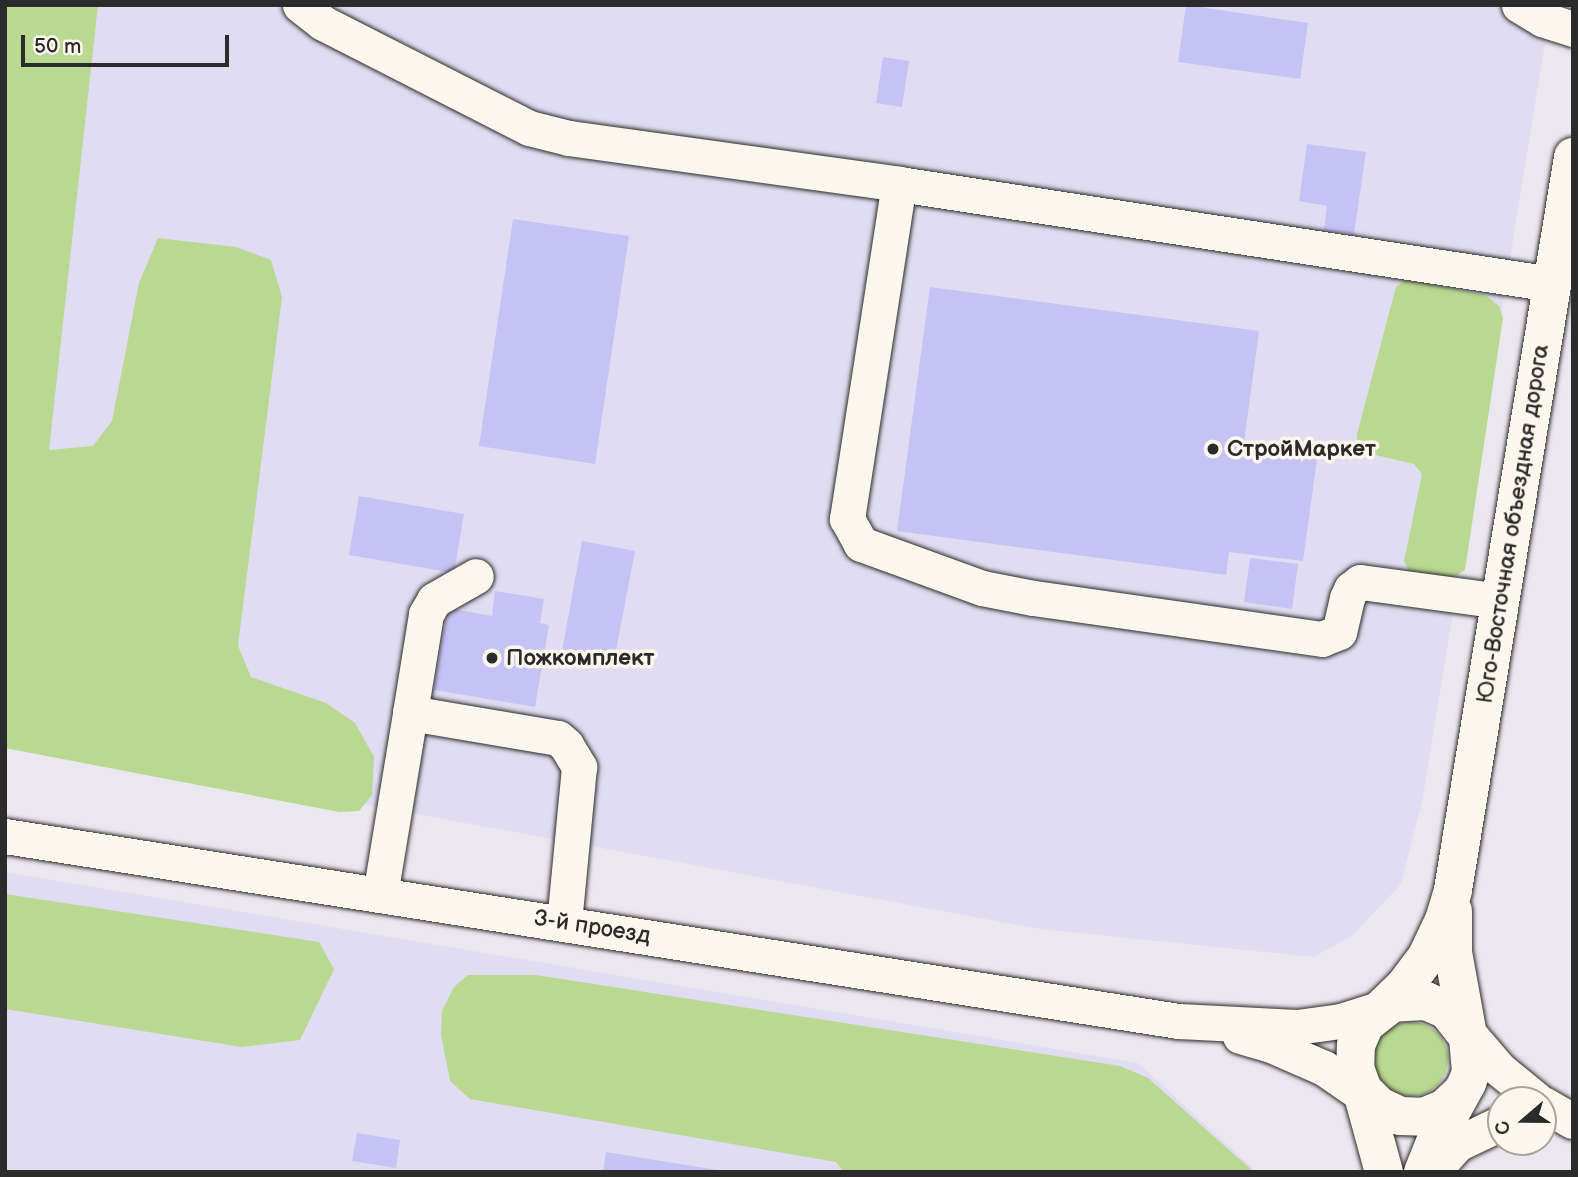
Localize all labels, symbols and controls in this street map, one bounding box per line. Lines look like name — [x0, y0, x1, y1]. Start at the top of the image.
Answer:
scale bar — [24, 21, 233, 65]
text: 50 m — [34, 34, 81, 59]
street label: Юго-Восточная объездная дорога — [1471, 343, 1555, 705]
place label: СтройМаркет — [1227, 435, 1376, 463]
marker: СтройМаркет — [1205, 441, 1221, 457]
place label: Пожкомплект — [506, 644, 654, 672]
marker: Пожкомплект — [484, 650, 500, 666]
street label: 3-й проезд — [532, 904, 652, 950]
north arrow — [1487, 1086, 1557, 1156]
text: С — [1491, 1118, 1517, 1138]

